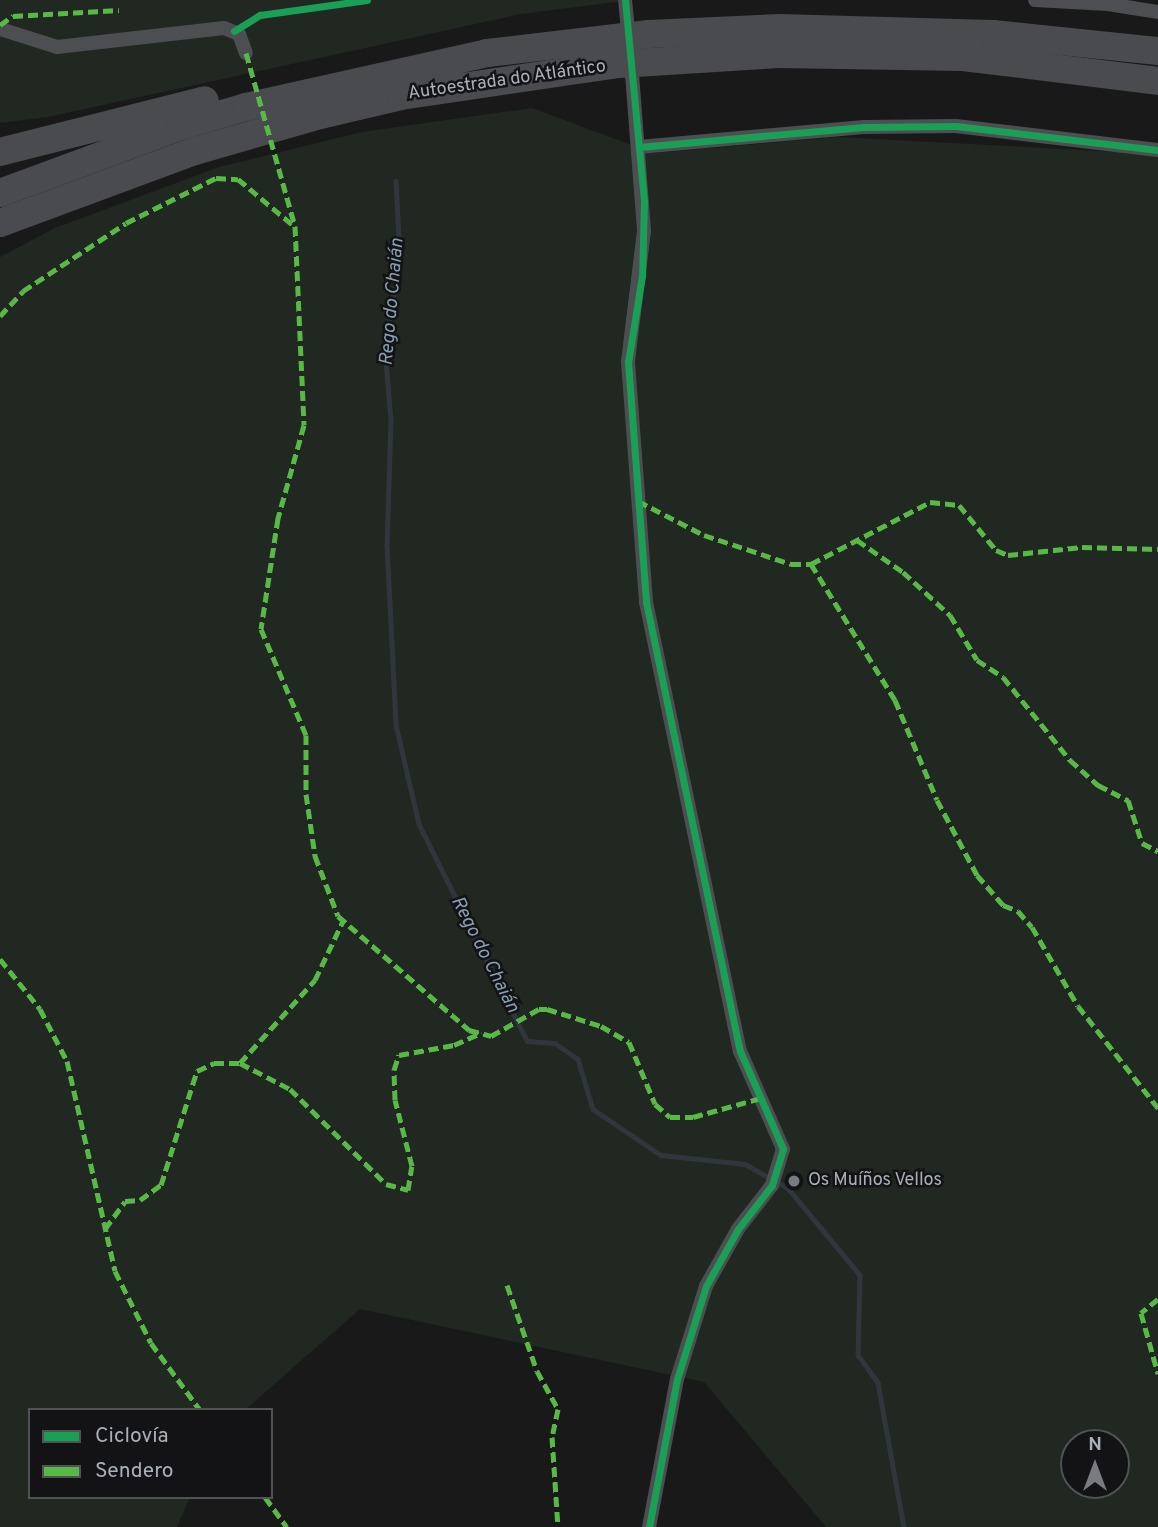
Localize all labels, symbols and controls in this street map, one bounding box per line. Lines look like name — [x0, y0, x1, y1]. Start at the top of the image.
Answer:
street label: Autoestrada do Atlántico — [406, 56, 608, 106]
water label: Rego do Chaián — [376, 237, 410, 367]
water label: Rego do Chaián — [445, 893, 523, 1017]
place label: Os Muíños Vellos — [808, 1170, 943, 1192]
marker: Os Muíños Vellos — [786, 1173, 802, 1189]
legend — [28, 1408, 273, 1499]
text: Ciclovía — [95, 1423, 169, 1450]
north arrow — [1060, 1429, 1130, 1499]
text: N — [1088, 1433, 1102, 1457]
text: Sendero — [95, 1458, 174, 1485]

